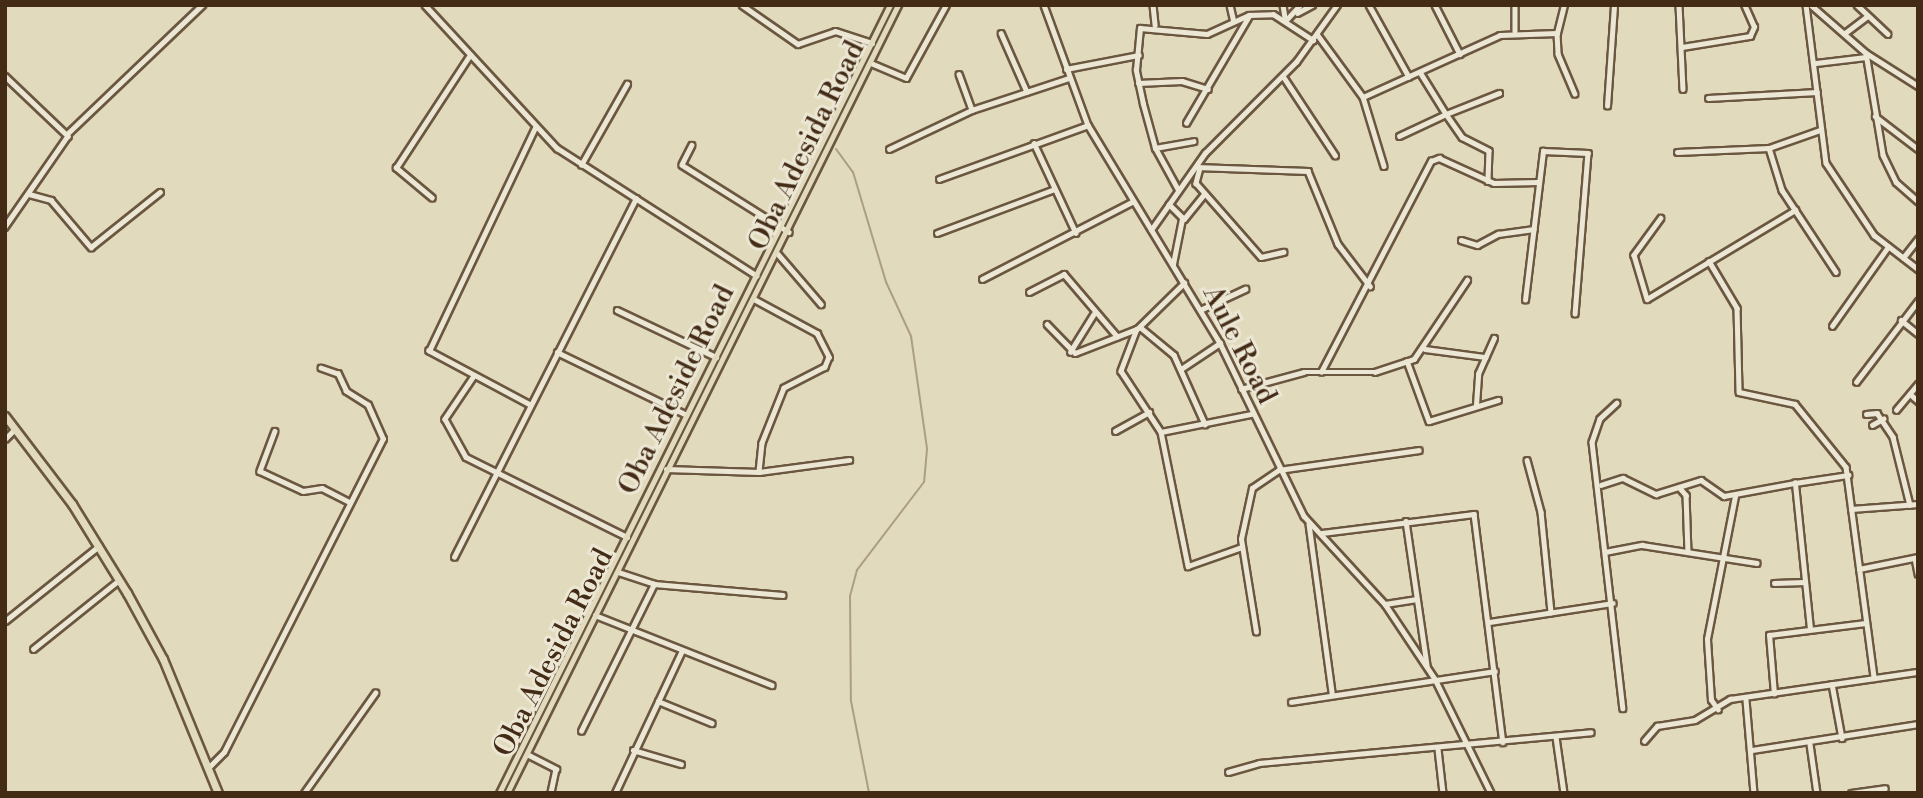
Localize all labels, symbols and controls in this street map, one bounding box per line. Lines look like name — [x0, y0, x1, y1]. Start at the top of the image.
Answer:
street label: Oba Adesida Road — [742, 36, 872, 256]
street label: Oba Adeside Road — [612, 280, 742, 500]
street label: Aule Road — [1195, 280, 1283, 410]
street label: Oba Adesida Road — [487, 543, 621, 763]

